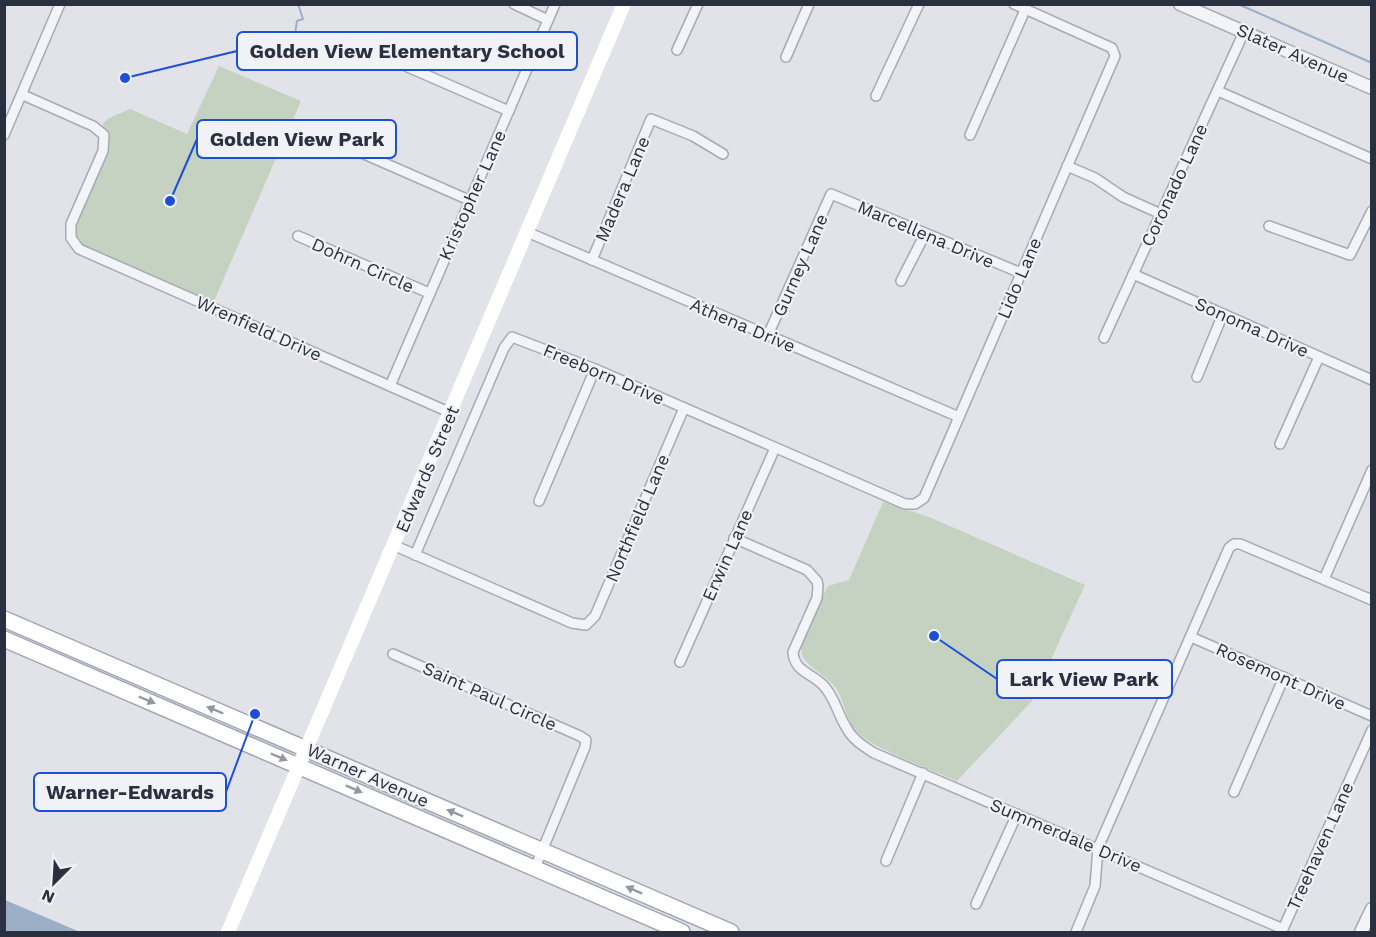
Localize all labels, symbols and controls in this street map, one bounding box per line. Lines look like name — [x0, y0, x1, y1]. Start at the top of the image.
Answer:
street label: Slater Avenue — [1234, 19, 1352, 87]
callout: Golden View Elementary School — [237, 32, 577, 70]
text: Golden View Elementary School — [250, 39, 565, 63]
callout: Golden View Park — [197, 120, 396, 158]
street label: Coronado Lane — [1136, 120, 1212, 250]
text: Golden View Park — [210, 127, 385, 151]
street label: Kristopher Lane — [434, 127, 510, 263]
street label: Madera Lane — [590, 133, 654, 245]
street label: Marcellena Drive — [855, 196, 997, 272]
street label: Gurney Lane — [768, 210, 832, 320]
street label: Dohrn Circle — [309, 233, 417, 297]
street label: Lido Lane — [992, 234, 1046, 322]
street label: Wrenfield Drive — [193, 291, 325, 365]
street label: Athena Drive — [687, 293, 799, 357]
street label: Sonoma Drive — [1192, 293, 1312, 361]
street label: Freeborn Drive — [540, 339, 668, 409]
street label: Edwards Street — [391, 402, 463, 536]
street label: Northfield Lane — [601, 451, 673, 585]
street label: Erwin Lane — [697, 506, 757, 604]
street label: Rosemont Drive — [1213, 638, 1349, 714]
street label: Saint Paul Circle — [420, 657, 560, 735]
callout: Lark View Park — [997, 660, 1172, 698]
text: Lark View Park — [1009, 667, 1159, 691]
one-way arrow — [138, 696, 155, 705]
one-way arrow — [206, 705, 224, 715]
street label: Warner Avenue — [304, 739, 432, 811]
one-way arrow — [271, 752, 289, 762]
callout: Warner-Edwards — [34, 773, 226, 811]
street label: Treehaven Lane — [1282, 779, 1358, 913]
text: Warner-Edwards — [46, 780, 214, 804]
one-way arrow — [345, 785, 363, 794]
street label: Summerdale Drive — [987, 794, 1145, 876]
one-way arrow — [445, 808, 463, 818]
north arrow — [24, 853, 84, 913]
text: N — [39, 885, 57, 907]
one-way arrow — [624, 885, 642, 895]

